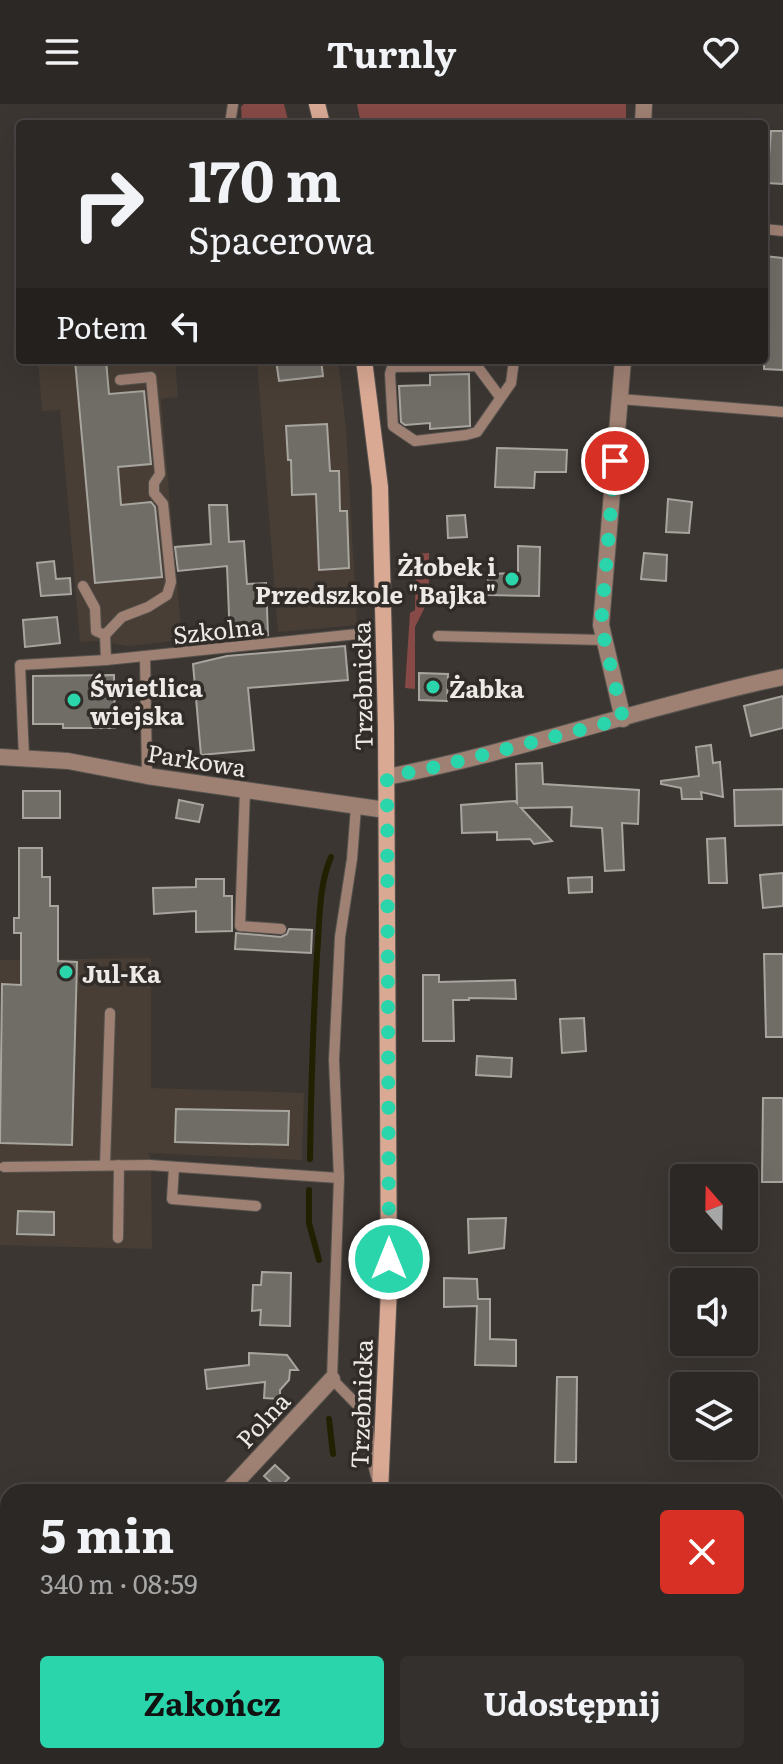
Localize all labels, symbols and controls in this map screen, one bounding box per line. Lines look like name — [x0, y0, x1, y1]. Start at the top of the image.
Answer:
text: Turnly — [327, 26, 456, 79]
icon: menu — [40, 30, 84, 74]
icon: heart — [699, 30, 743, 74]
text: 170 m — [188, 136, 341, 219]
icon: right — [56, 152, 160, 256]
text: Spacerowa — [188, 212, 374, 265]
text: Potem — [56, 304, 148, 348]
icon: left — [164, 304, 208, 348]
pin — [581, 427, 649, 495]
icon: arrive — [593, 439, 637, 483]
place label: Żłobek i Przedszkole "Bajka" — [255, 548, 496, 611]
marker: Żłobek i Przedszkole "Bajka" — [503, 570, 521, 588]
street label: Szkolna — [171, 607, 265, 651]
street label: Trzebnicka — [342, 621, 380, 751]
place label: Świetlica wiejska — [90, 669, 203, 732]
place label: Żabka — [449, 670, 524, 705]
marker: Żabka — [424, 678, 442, 696]
marker: Świetlica wiejska — [65, 691, 83, 709]
street label: Parkowa — [145, 734, 249, 784]
place label: Jul-Ka — [82, 955, 161, 990]
marker: Jul-Ka — [57, 963, 75, 981]
north arrow — [670, 1164, 758, 1252]
map controls — [670, 1164, 758, 1460]
position arrow — [347, 1217, 431, 1301]
button: sound — [670, 1268, 758, 1356]
street label: Trzebnicka — [340, 1339, 380, 1469]
button: layers — [670, 1372, 758, 1460]
street label: Polna — [227, 1383, 297, 1455]
text: 5 min — [40, 1497, 174, 1568]
button: close — [660, 1510, 744, 1594]
text: 340 m · 08:59 — [40, 1563, 198, 1602]
button: Zakończ — [40, 1656, 384, 1748]
button: Udostępnij — [400, 1656, 744, 1748]

